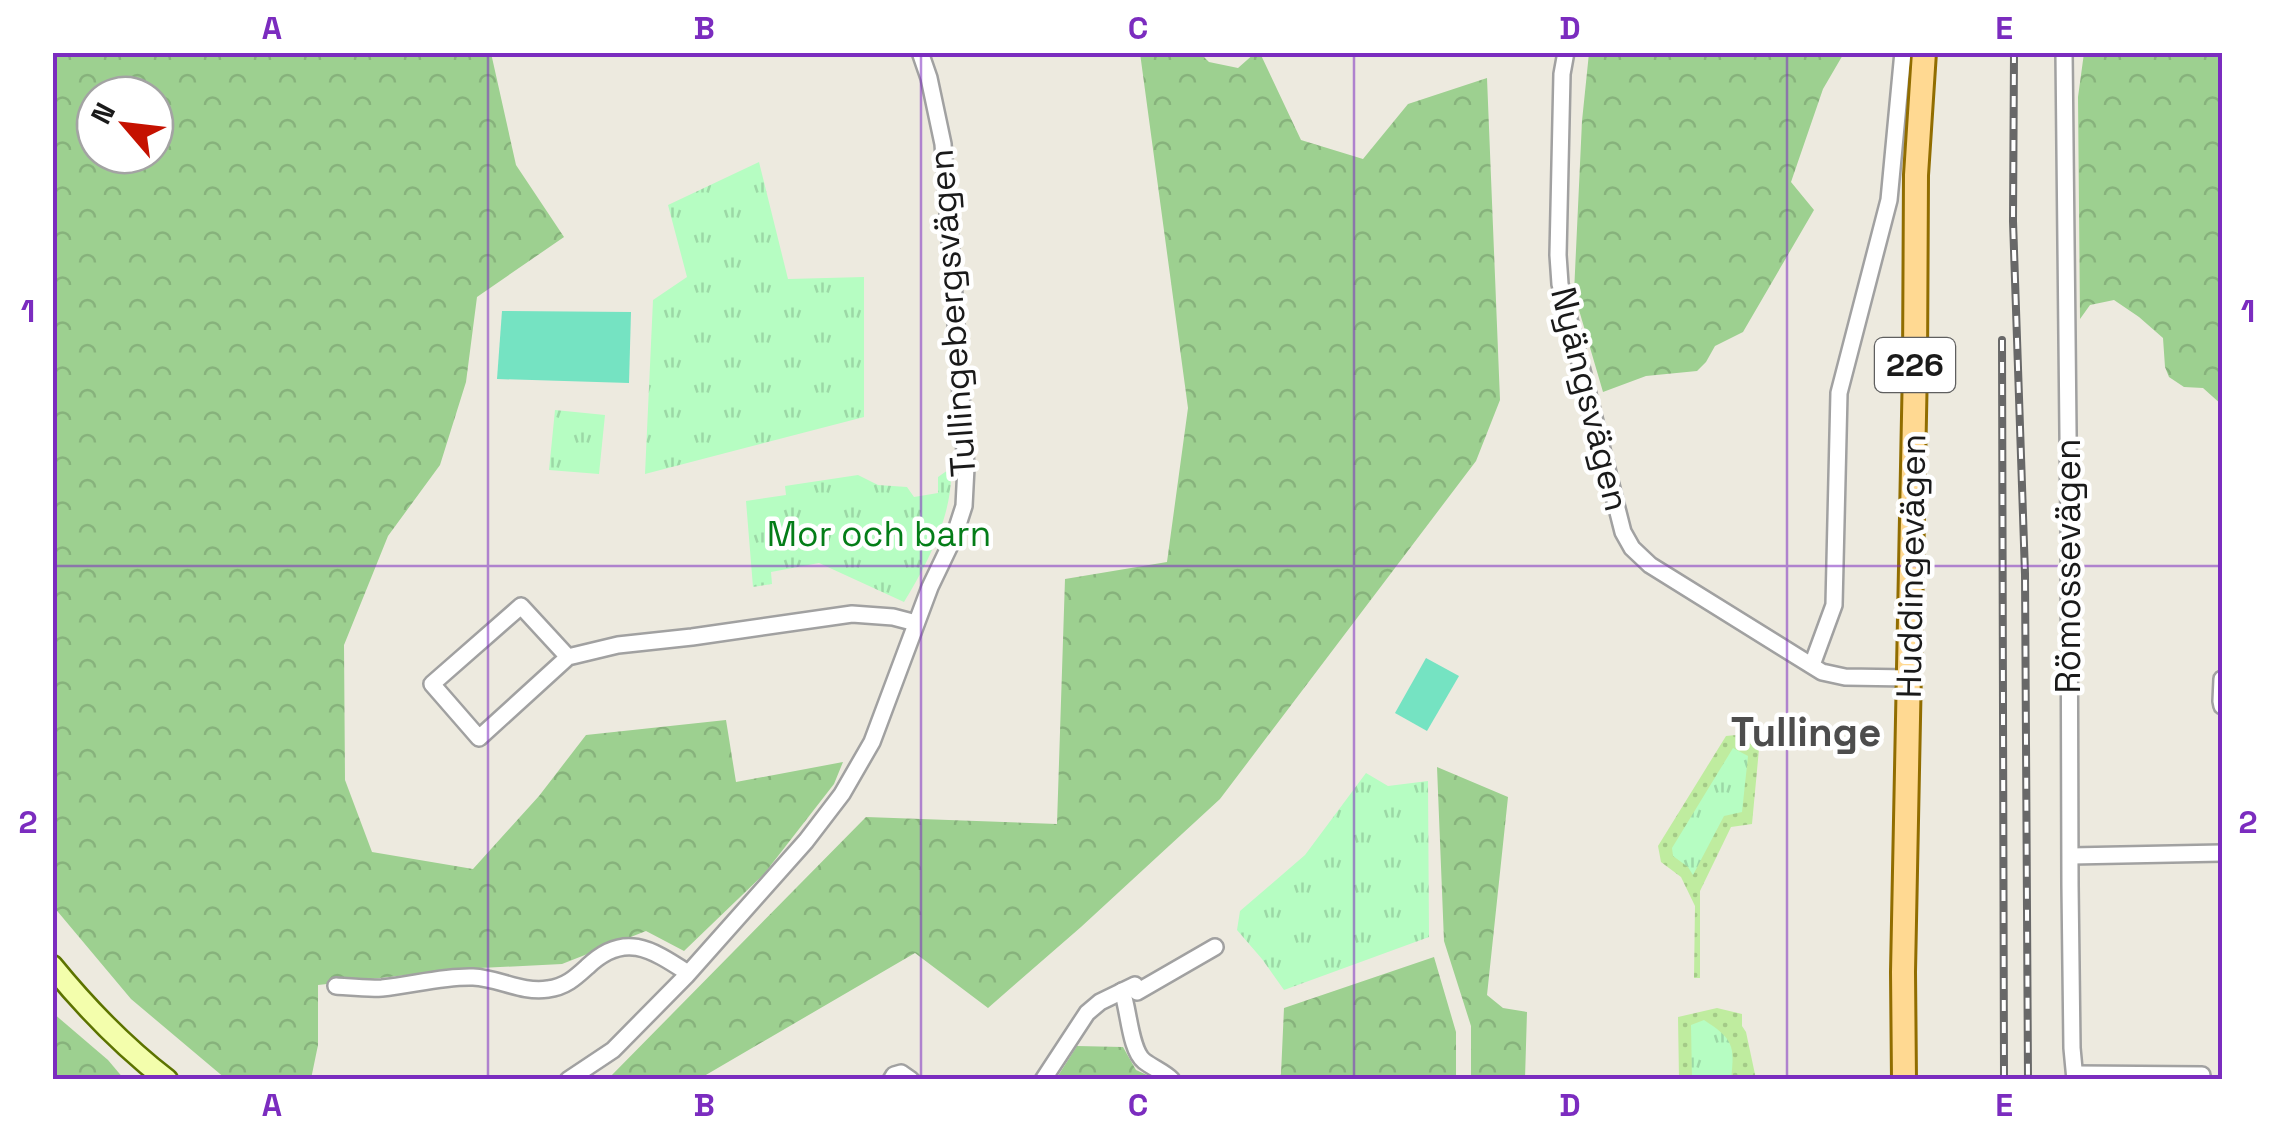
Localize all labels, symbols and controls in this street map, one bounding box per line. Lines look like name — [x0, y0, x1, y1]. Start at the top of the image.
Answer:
text: A — [262, 8, 282, 48]
text: B — [693, 8, 715, 48]
text: C — [1128, 8, 1148, 48]
text: D — [1559, 8, 1581, 48]
text: E — [1995, 8, 2013, 48]
north arrow — [75, 75, 175, 175]
text: N — [83, 97, 123, 130]
street label: Tullingebergsvägen — [919, 148, 985, 478]
street label: Nyängsvägen — [1541, 283, 1639, 515]
text: 1 — [21, 291, 35, 331]
text: 1 — [2241, 291, 2255, 331]
road number: 226 — [1875, 338, 1955, 392]
street label: Huddingevägen — [1887, 433, 1935, 699]
street label: Römossevägen — [2046, 439, 2090, 693]
park label: Mor och barn — [767, 512, 991, 556]
district label: Tullinge — [1731, 707, 1881, 758]
text: 2 — [18, 802, 38, 842]
text: 2 — [2238, 802, 2258, 842]
text: A — [262, 1085, 282, 1125]
text: B — [693, 1085, 715, 1125]
text: C — [1128, 1085, 1148, 1125]
text: D — [1559, 1085, 1581, 1125]
text: E — [1995, 1085, 2013, 1125]

